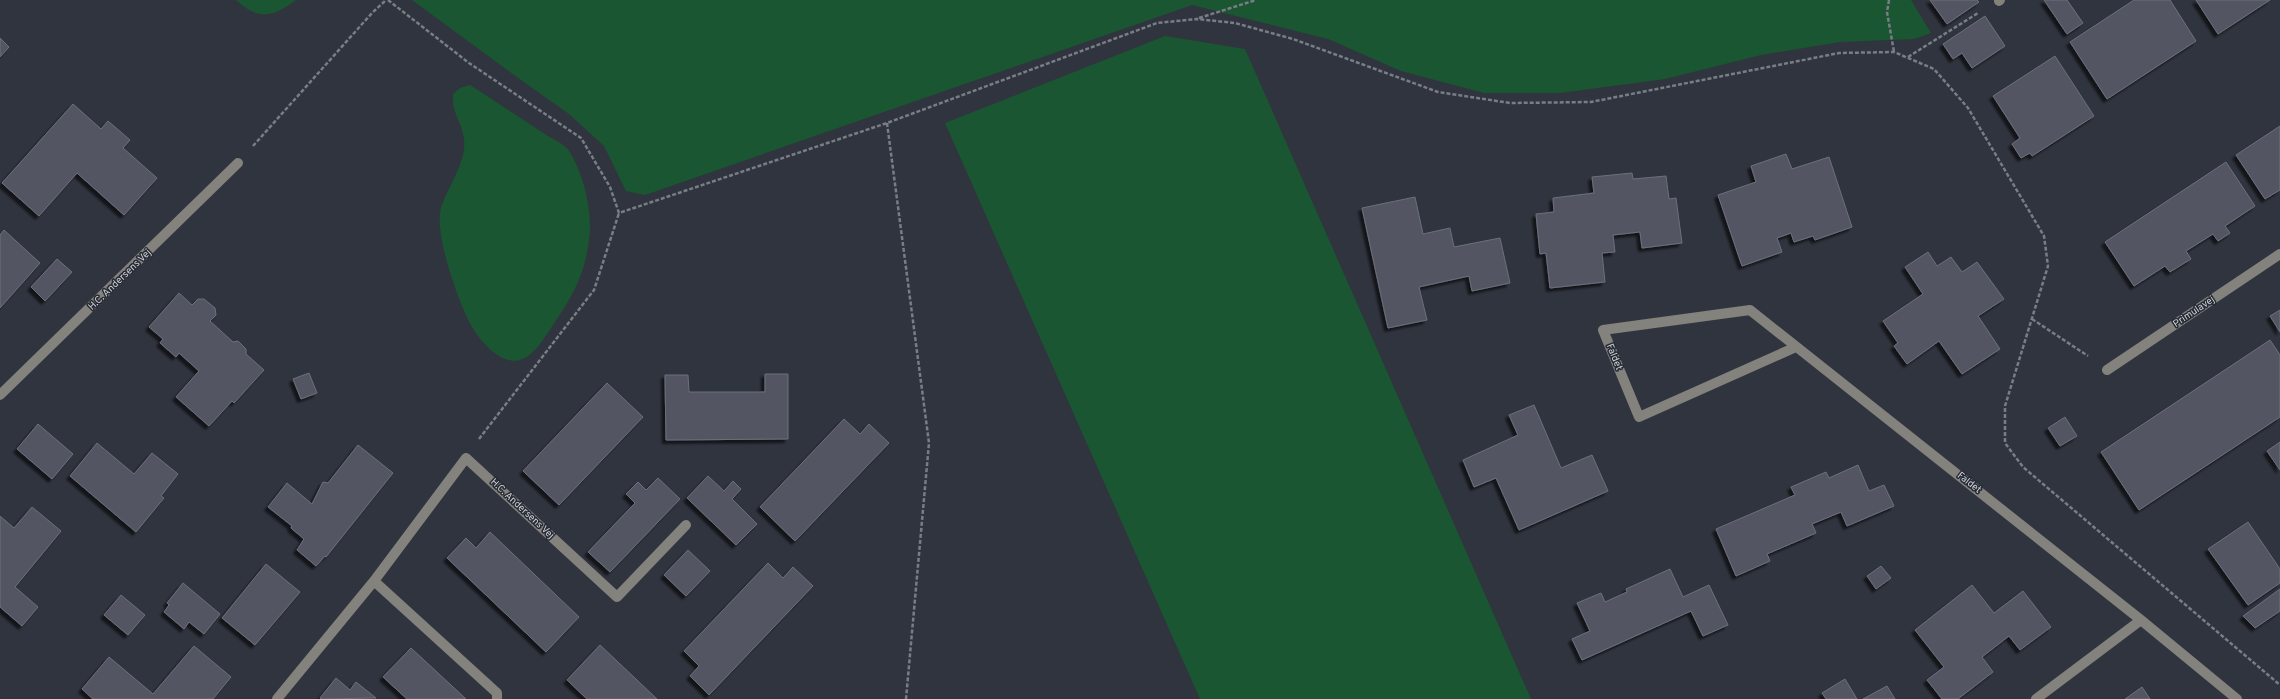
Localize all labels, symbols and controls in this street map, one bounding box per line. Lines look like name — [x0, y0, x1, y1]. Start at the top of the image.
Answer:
street label: H.C. Andersens Vej — [86, 247, 154, 313]
street label: Primulavej — [2171, 293, 2217, 331]
street label: Faldet — [1603, 342, 1625, 372]
street label: Faldet — [1954, 469, 1984, 497]
street label: H.C. Andersens Vej — [487, 476, 557, 542]

